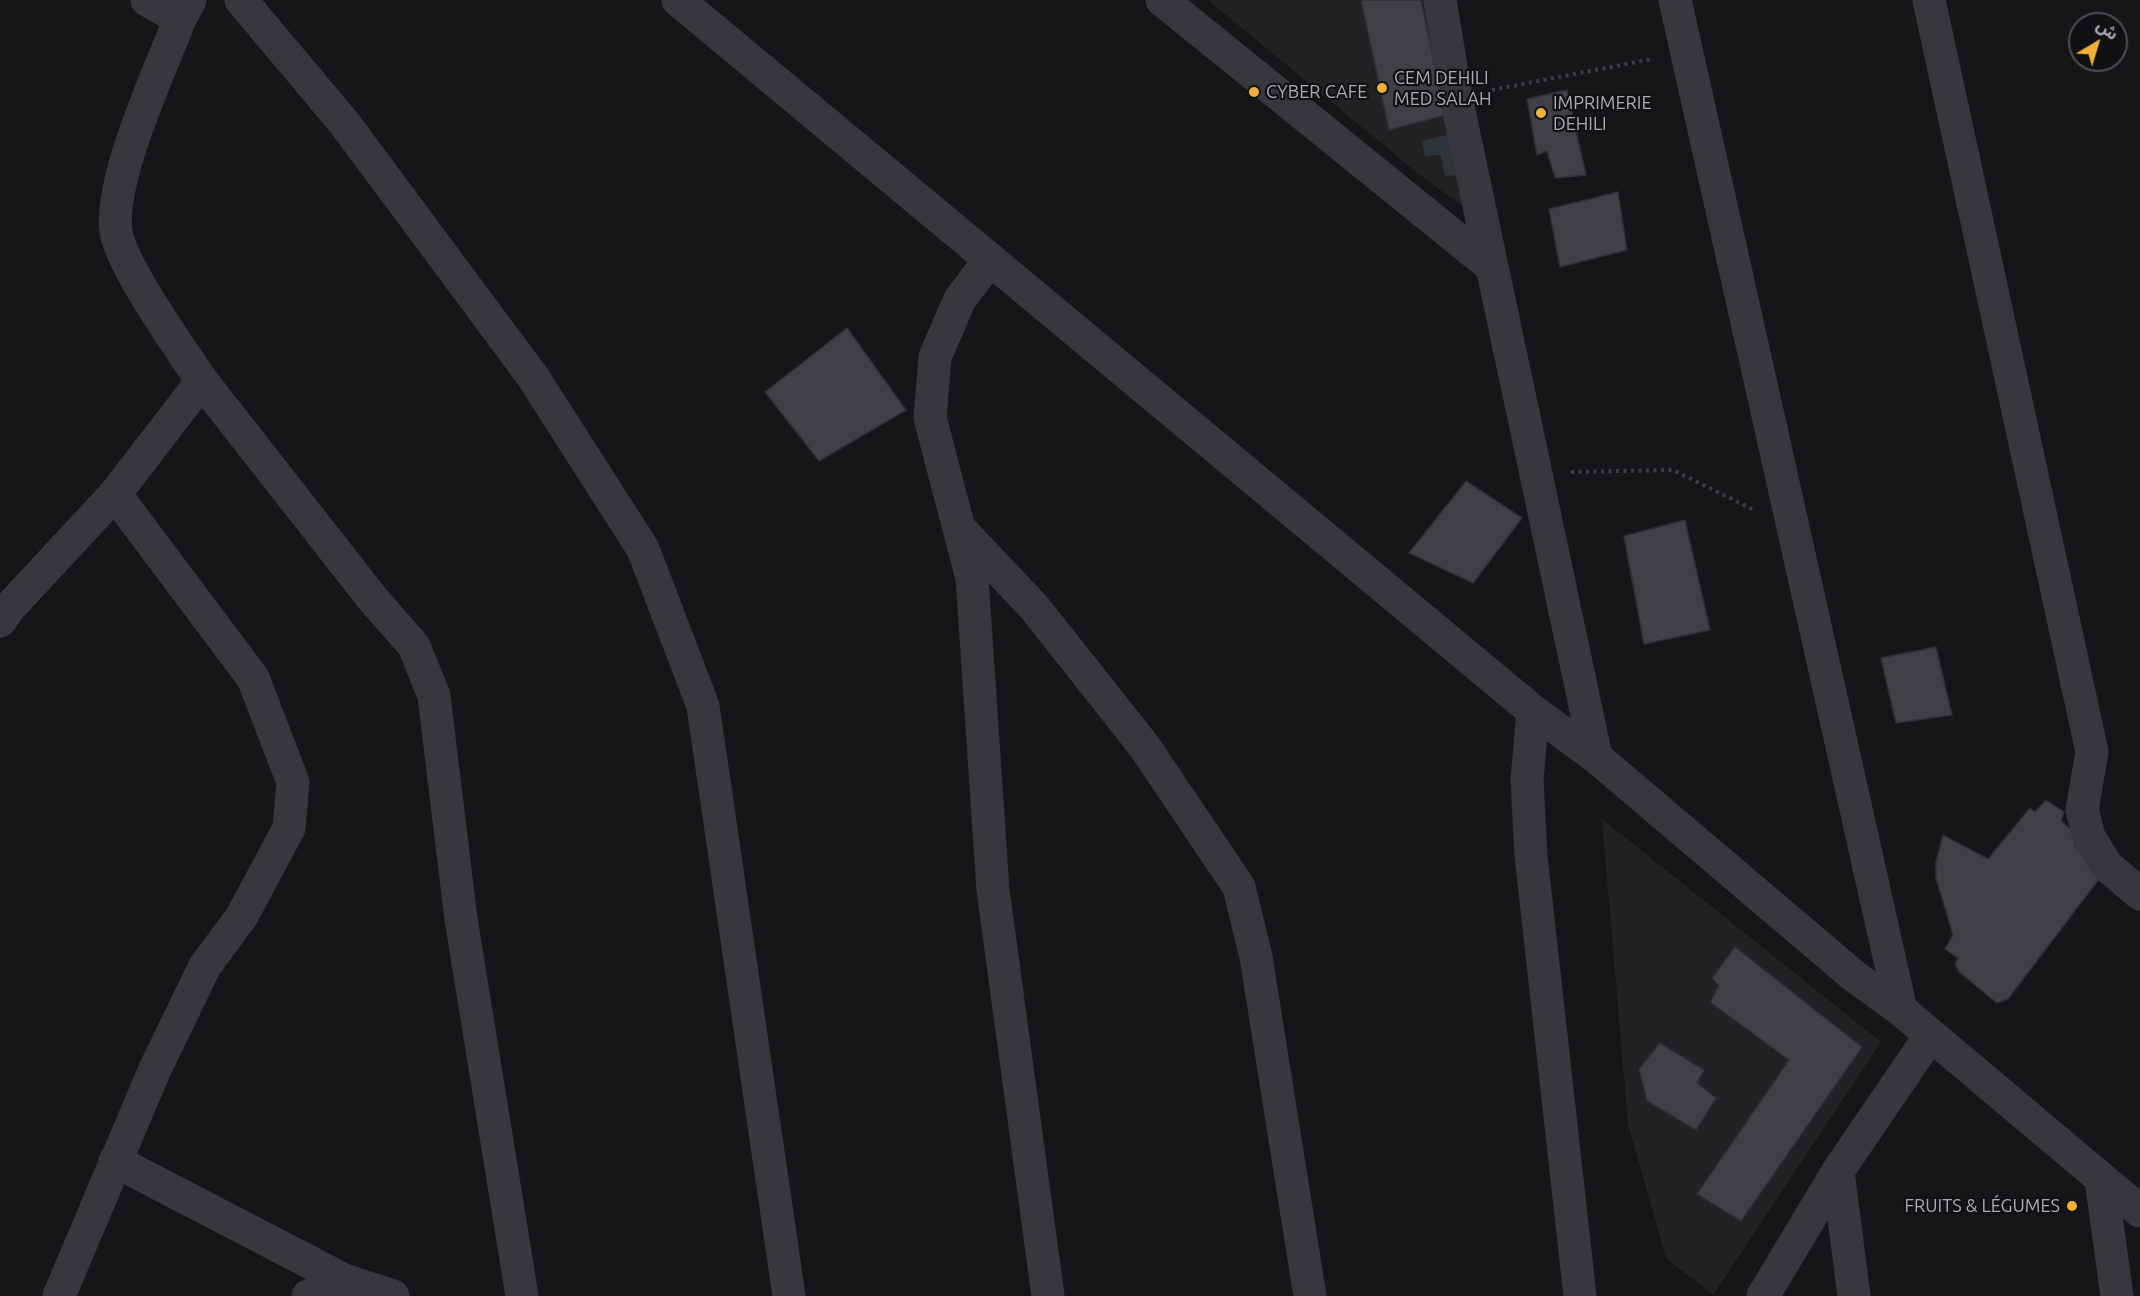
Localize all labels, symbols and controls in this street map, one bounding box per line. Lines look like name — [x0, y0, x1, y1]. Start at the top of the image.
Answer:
north arrow — [2068, 12, 2128, 72]
text: ش — [2094, 16, 2122, 43]
place label: CEM DEHILI MED SALAH — [1394, 67, 1492, 110]
place label: CYBER CAFE — [1266, 81, 1367, 103]
marker: CEM DEHILI MED SALAH — [1375, 81, 1389, 95]
marker: CYBER CAFE — [1247, 85, 1261, 99]
place label: IMPRIMERIE DEHILI — [1553, 92, 1652, 134]
marker: IMPRIMERIE DEHILI — [1534, 106, 1548, 120]
place label: FRUITS & LÉGUMES — [1905, 1195, 2060, 1217]
marker: FRUITS & LÉGUMES — [2065, 1199, 2079, 1213]

